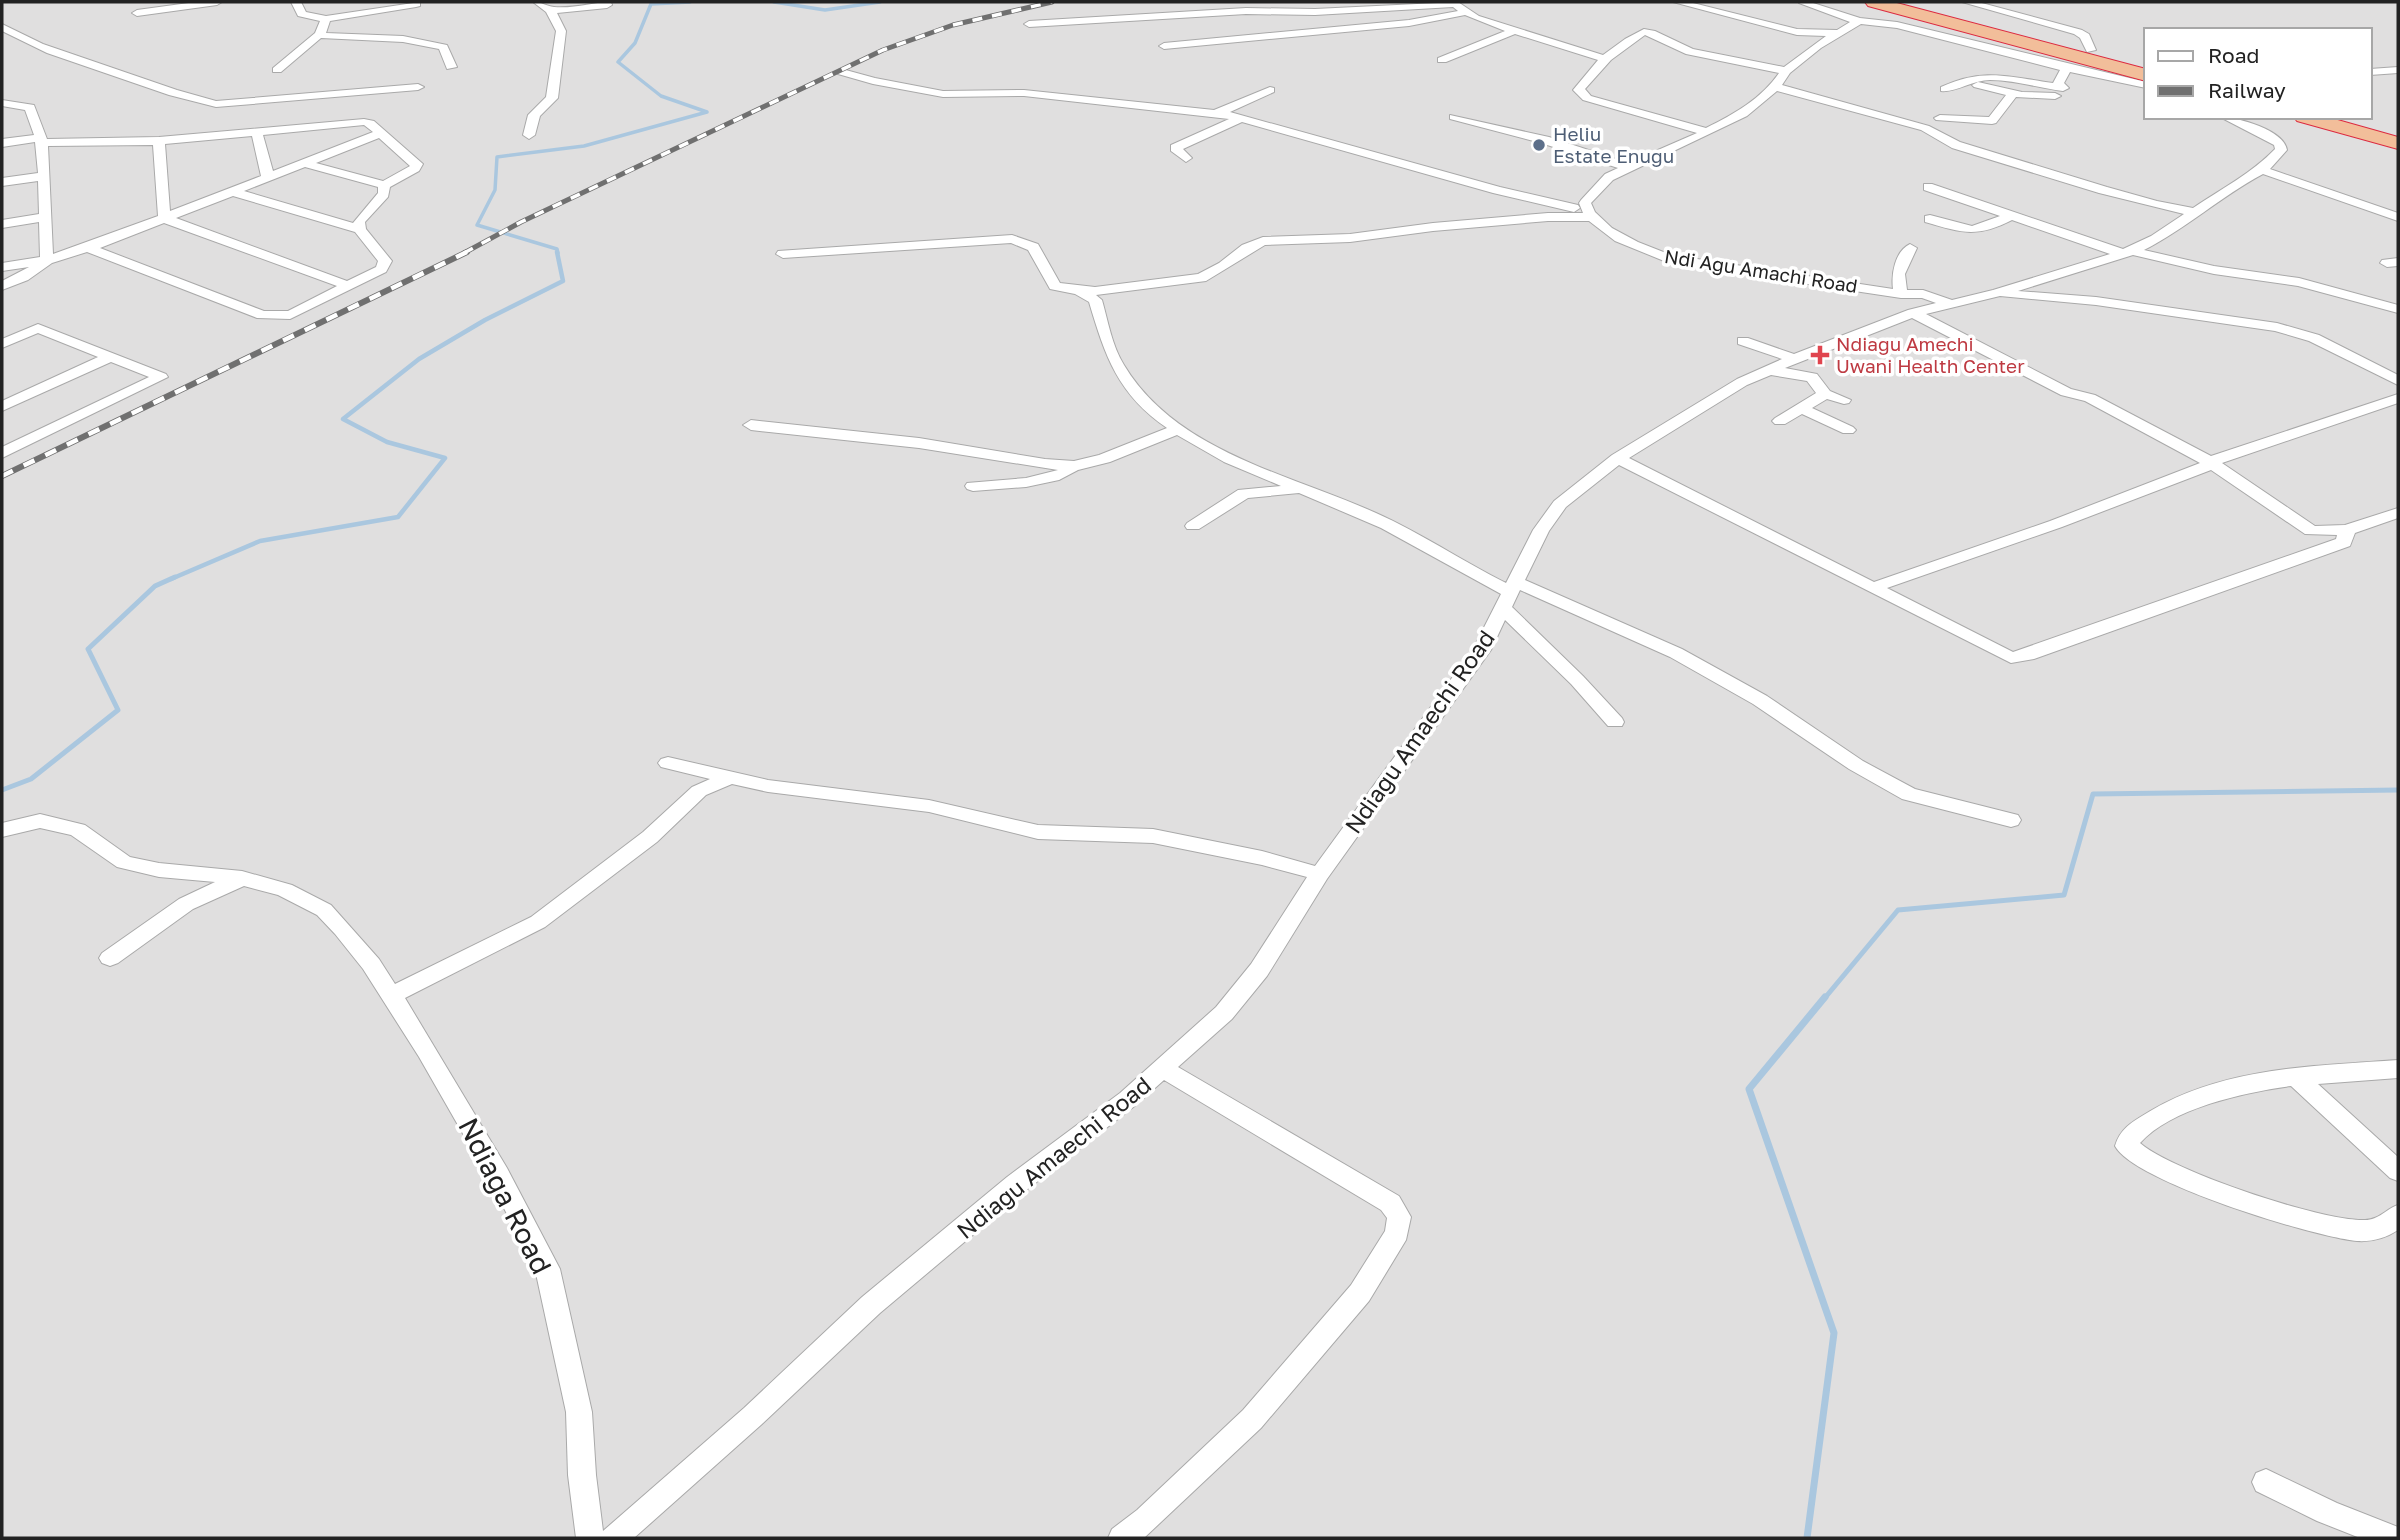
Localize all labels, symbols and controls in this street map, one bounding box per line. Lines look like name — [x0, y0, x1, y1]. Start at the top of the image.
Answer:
legend — [2144, 28, 2372, 119]
text: Road — [2208, 42, 2259, 68]
text: Railway — [2208, 77, 2286, 103]
place label: Heliu Estate Enugu — [1553, 122, 1674, 167]
marker: Heliu Estate Enugu — [1531, 137, 1547, 153]
street label: Ndi Agu Amachi Road — [1663, 244, 1859, 297]
place label: Ndiagu Amechi Uwani Health Center — [1836, 332, 2025, 377]
marker: Ndiagu Amechi Uwani Health Center — [1810, 345, 1830, 365]
street label: Ndiagu Amaechi Road — [1338, 624, 1500, 838]
street label: Ndiagu Amaechi Road — [951, 1070, 1156, 1244]
street label: Ndiaga Road — [452, 1112, 559, 1279]

